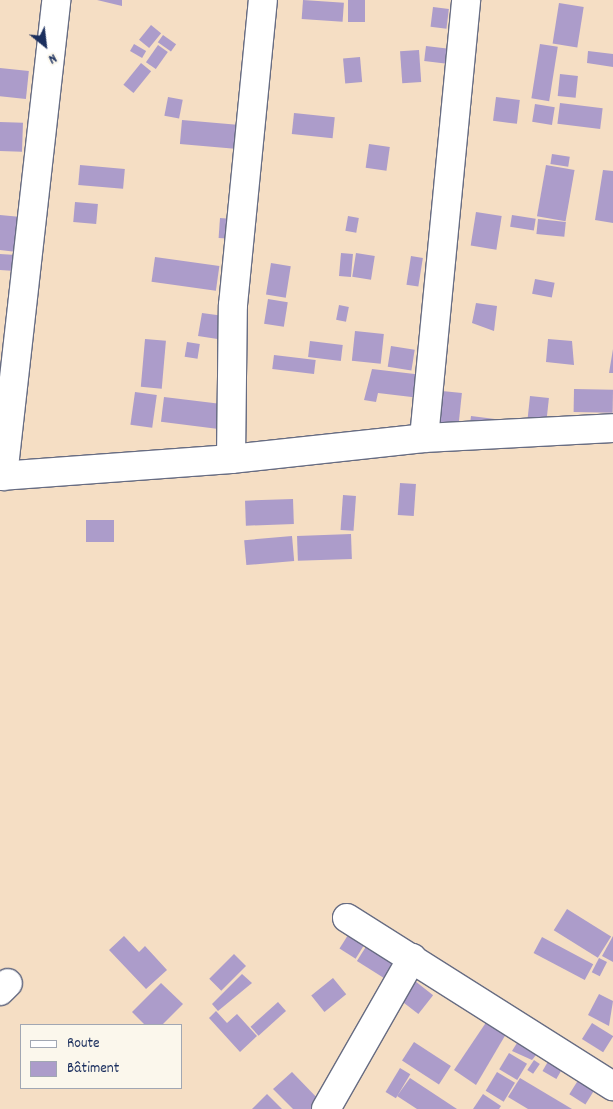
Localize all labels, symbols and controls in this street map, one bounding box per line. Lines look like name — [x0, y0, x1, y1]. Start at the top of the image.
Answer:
north arrow — [20, 20, 70, 70]
text: N — [44, 48, 60, 69]
legend — [20, 1024, 182, 1089]
text: Route — [67, 1033, 100, 1055]
text: Bâtiment — [67, 1058, 119, 1080]

